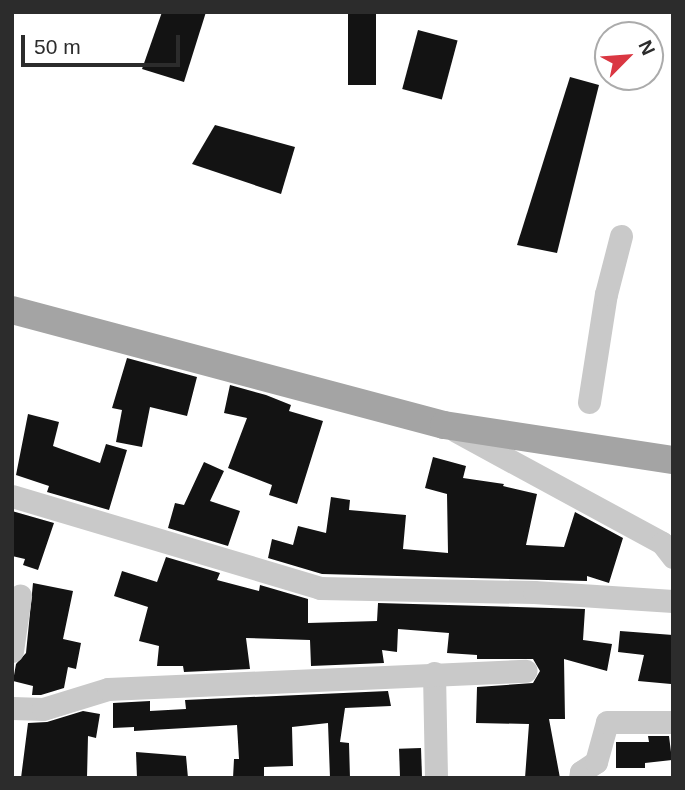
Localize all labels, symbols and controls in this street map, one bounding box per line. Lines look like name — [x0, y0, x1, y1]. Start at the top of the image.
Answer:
scale bar — [24, 21, 184, 65]
north arrow — [594, 21, 664, 91]
text: 50 m — [34, 35, 81, 58]
text: N — [634, 37, 659, 58]

